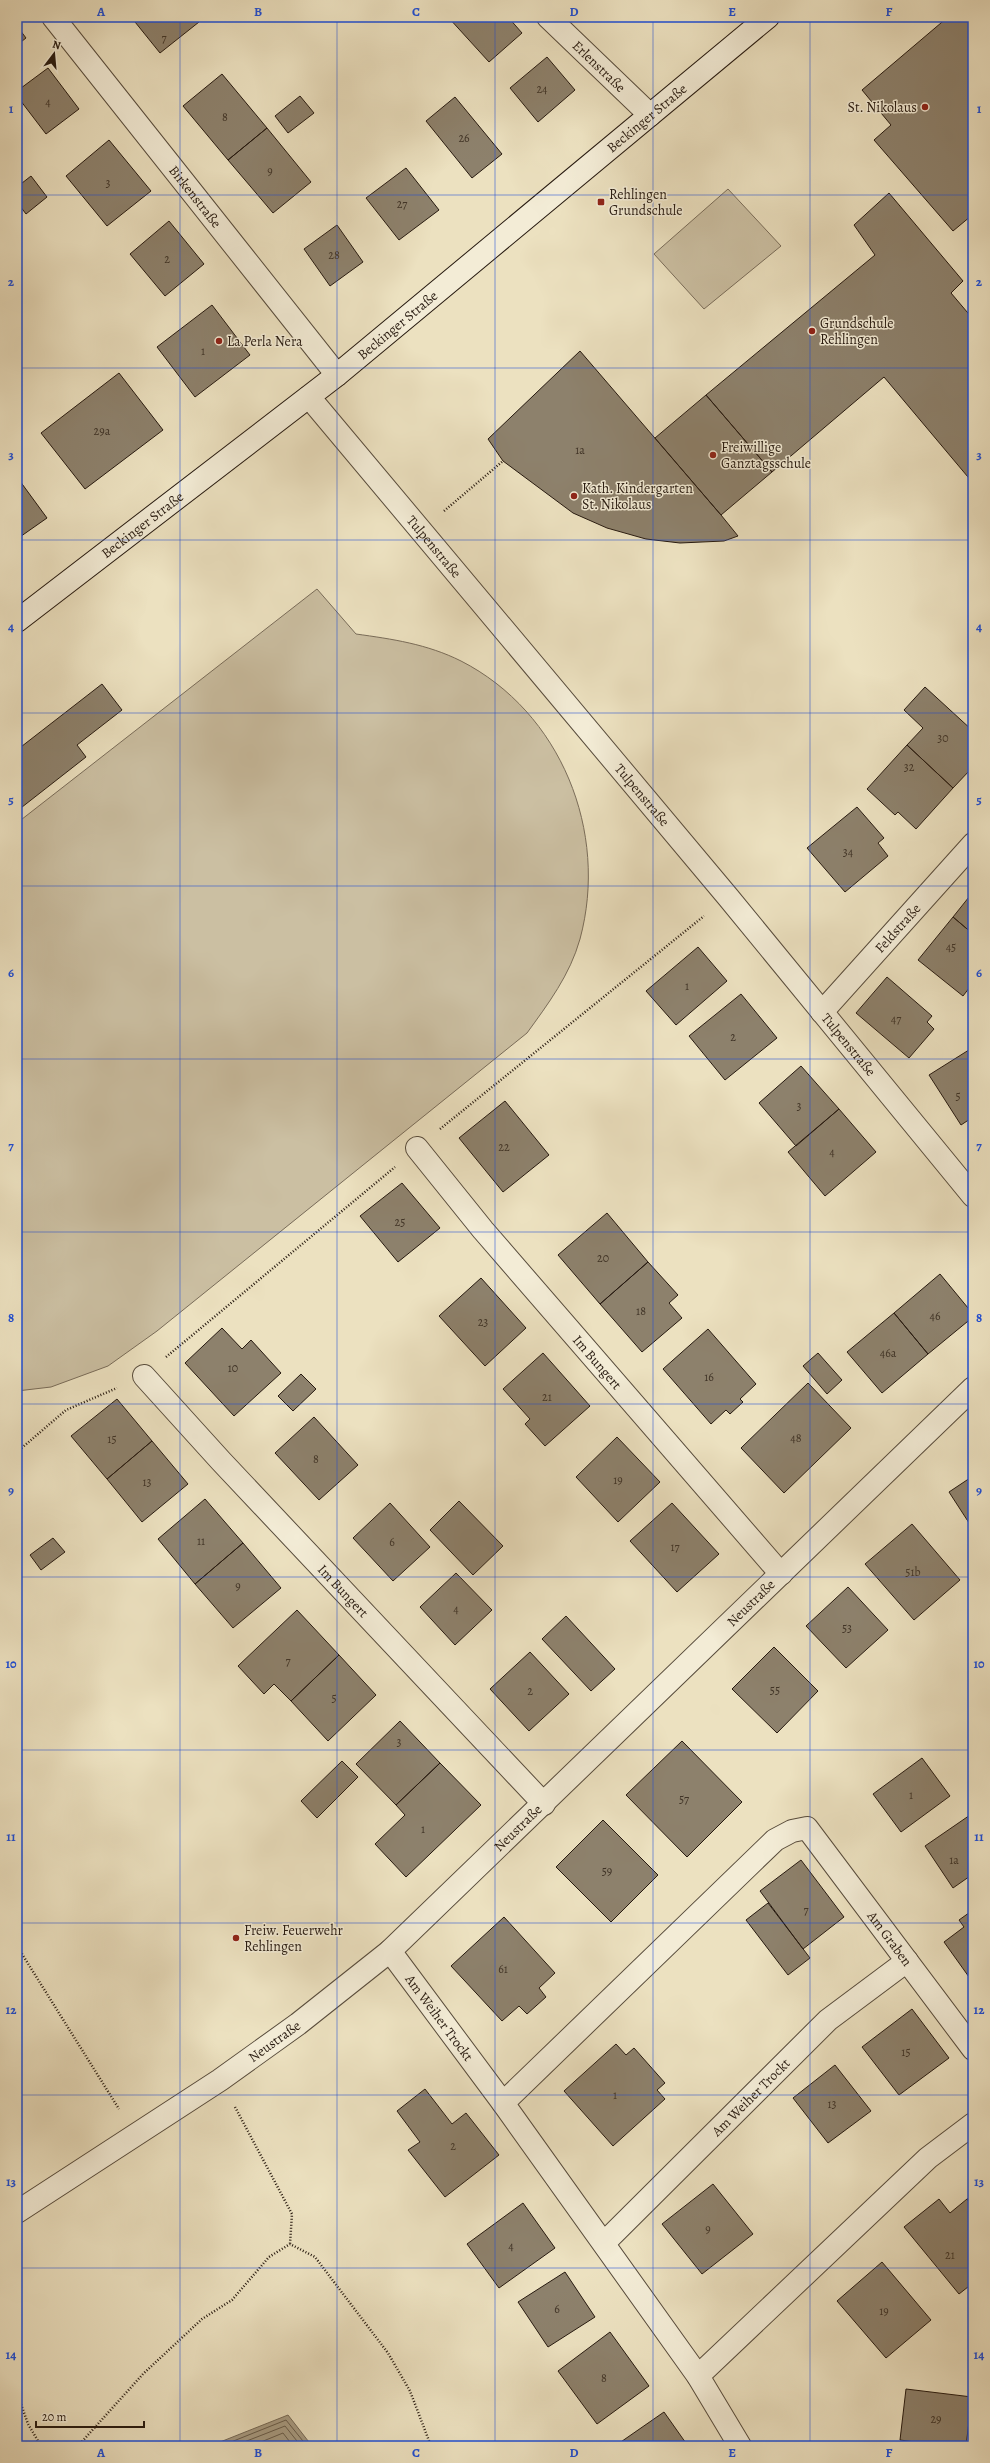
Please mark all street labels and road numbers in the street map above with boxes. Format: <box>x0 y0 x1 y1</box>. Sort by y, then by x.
street label: Erlenstraße <box>568 36 630 97</box>
street label: Beckinger Straße <box>603 79 691 157</box>
street label: Birkenstraße <box>164 162 226 232</box>
street label: Beckinger Straße <box>354 286 442 364</box>
street label: Beckinger Straße <box>98 487 188 563</box>
street label: Tulpenstraße <box>402 511 466 582</box>
street label: Tulpenstraße <box>610 760 674 830</box>
street label: Feldstraße <box>871 899 925 957</box>
street label: Tulpenstraße <box>817 1009 880 1080</box>
street label: Im Bungert <box>568 1331 626 1394</box>
street label: Im Bungert <box>313 1561 373 1622</box>
street label: Neustraße <box>723 1575 779 1631</box>
street label: Neustraße <box>490 1800 546 1856</box>
street label: Am Graben <box>862 1907 917 1970</box>
street label: Am Weiher Trockt <box>400 1970 478 2065</box>
street label: Neustraße <box>245 2016 305 2067</box>
street label: Am Weiher Trockt <box>707 2054 795 2141</box>

